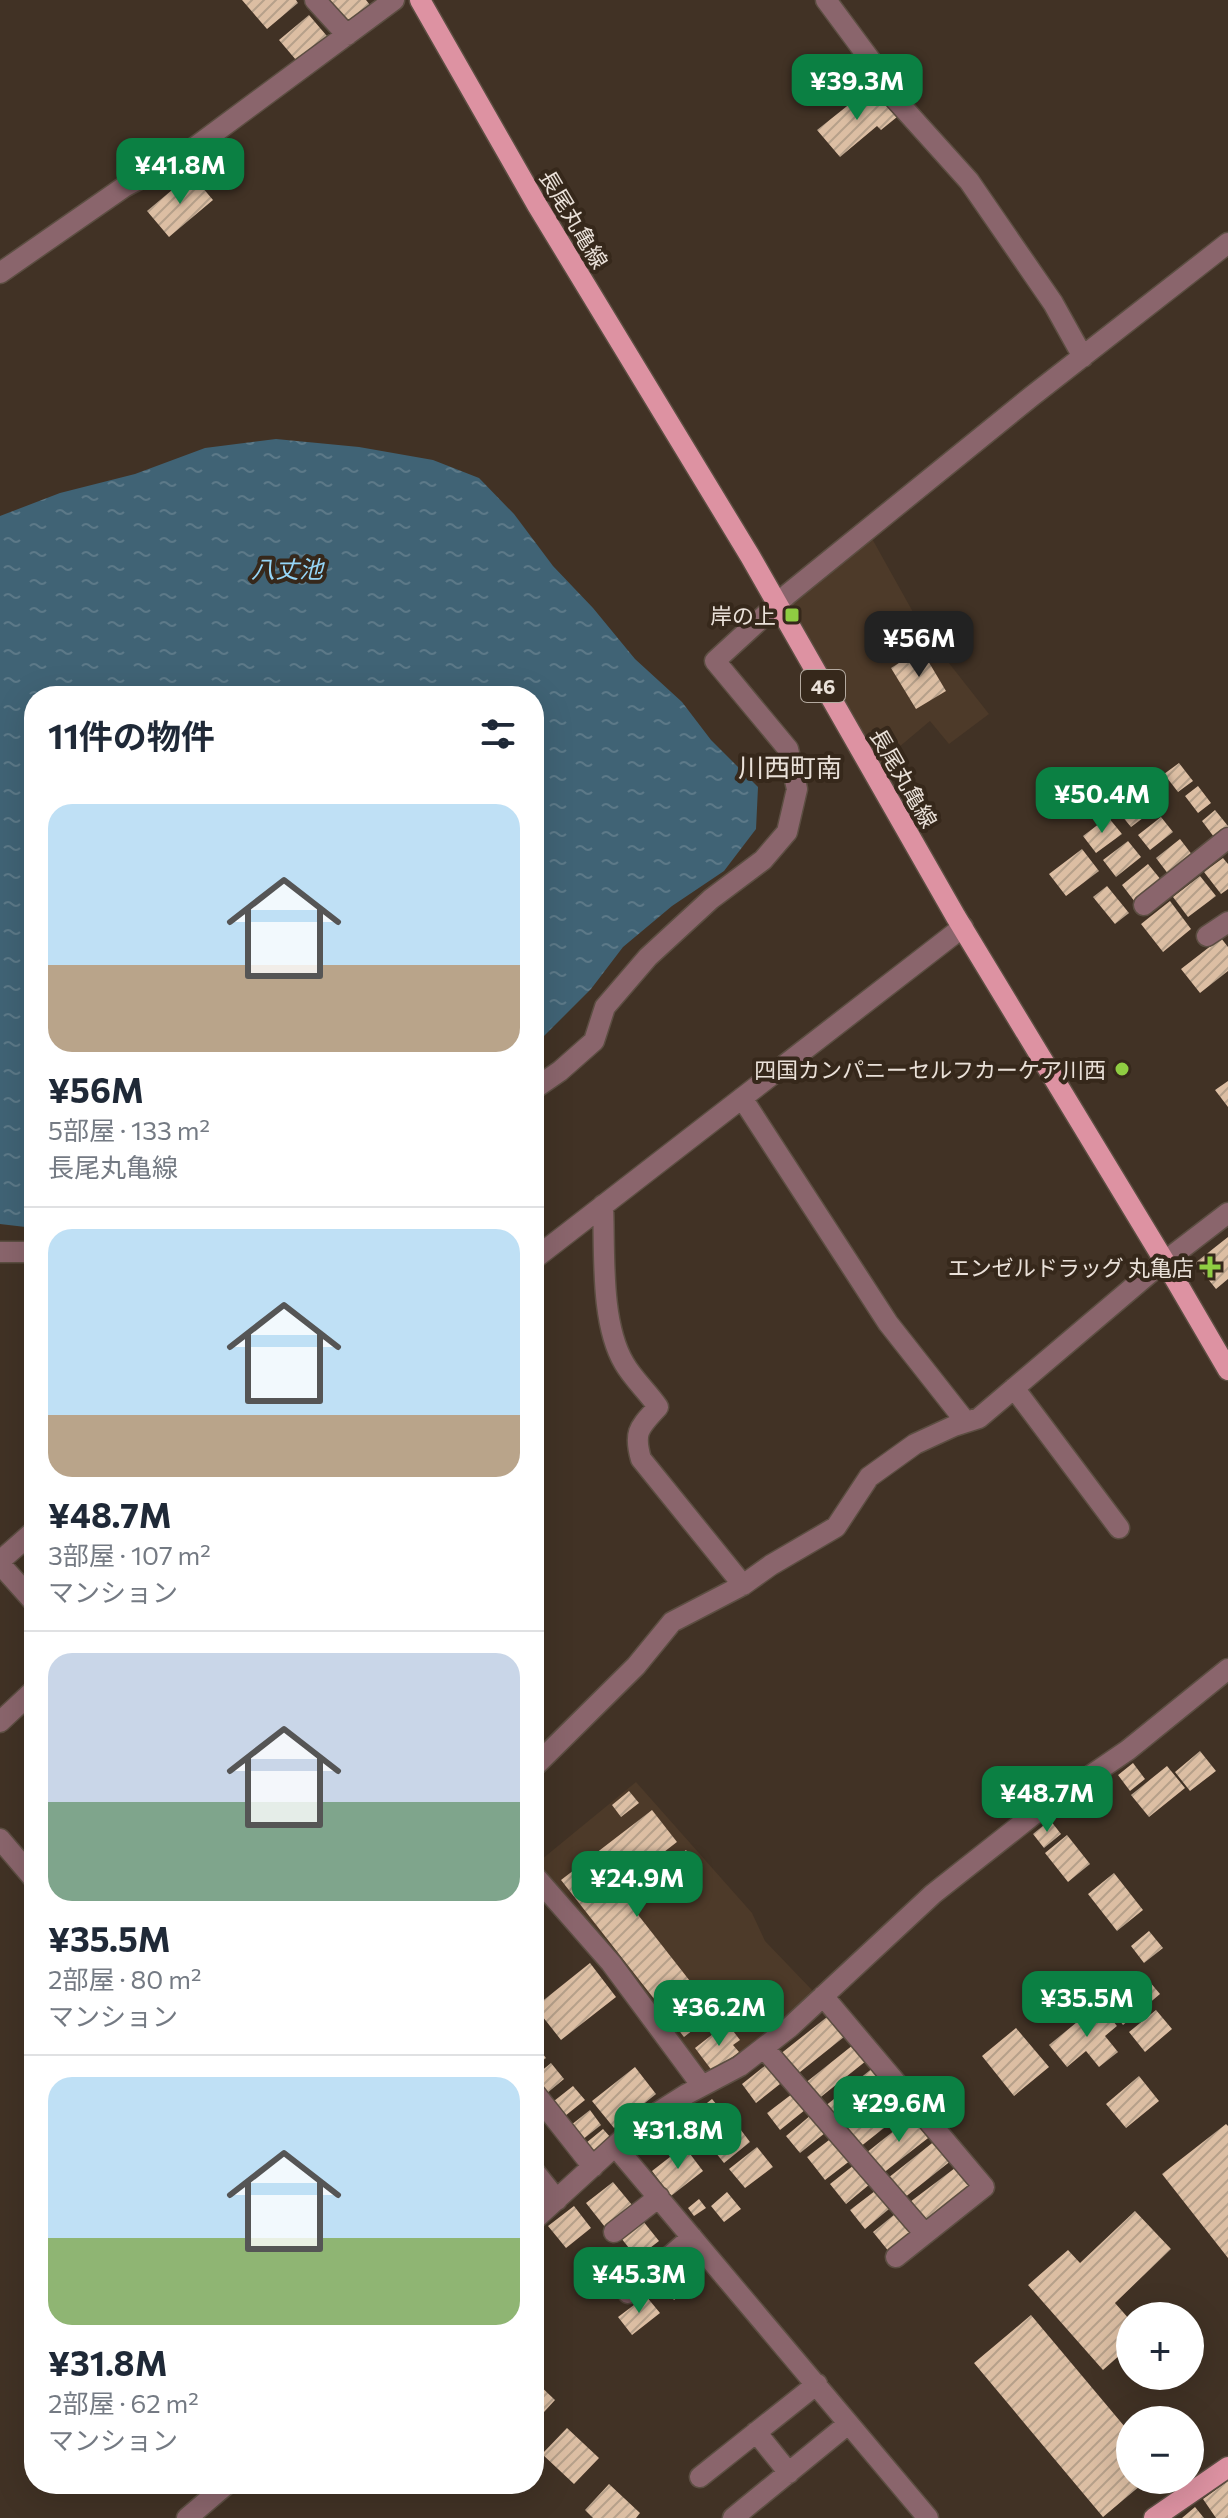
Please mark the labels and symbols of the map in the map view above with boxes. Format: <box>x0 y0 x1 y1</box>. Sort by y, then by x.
pin: ¥39.3M <box>792 54 922 122</box>
pin: ¥41.8M <box>115 138 245 206</box>
street label: 長尾丸亀線 <box>534 165 614 273</box>
water label: 八丈池 <box>251 554 325 583</box>
place label: 岸の上 <box>710 602 776 629</box>
marker: 岸の上 <box>783 606 801 624</box>
pin: ¥56M <box>872 611 966 679</box>
road number: 46 <box>801 670 845 702</box>
street label: 長尾丸亀線 <box>865 724 943 832</box>
district label: 川西町南 <box>738 751 842 782</box>
pin: ¥50.4M <box>1037 767 1167 835</box>
place label: 四国カンパニーセルフカーケア川西 <box>754 1056 1106 1083</box>
marker: 四国カンパニーセルフカーケア川西 <box>1113 1060 1131 1078</box>
place label: エンゼルドラッグ 丸亀店 <box>948 1254 1194 1281</box>
marker: エンゼルドラッグ 丸亀店 <box>1201 1258 1219 1276</box>
pin: ¥48.7M <box>982 1766 1112 1834</box>
pin: ¥24.9M <box>572 1851 702 1919</box>
pin: ¥35.5M <box>1022 1971 1152 2039</box>
pin: ¥36.2M <box>654 1980 784 2048</box>
pin: ¥29.6M <box>834 2076 964 2144</box>
pin: ¥31.8M <box>613 2103 743 2171</box>
pin: ¥45.3M <box>574 2247 704 2315</box>

